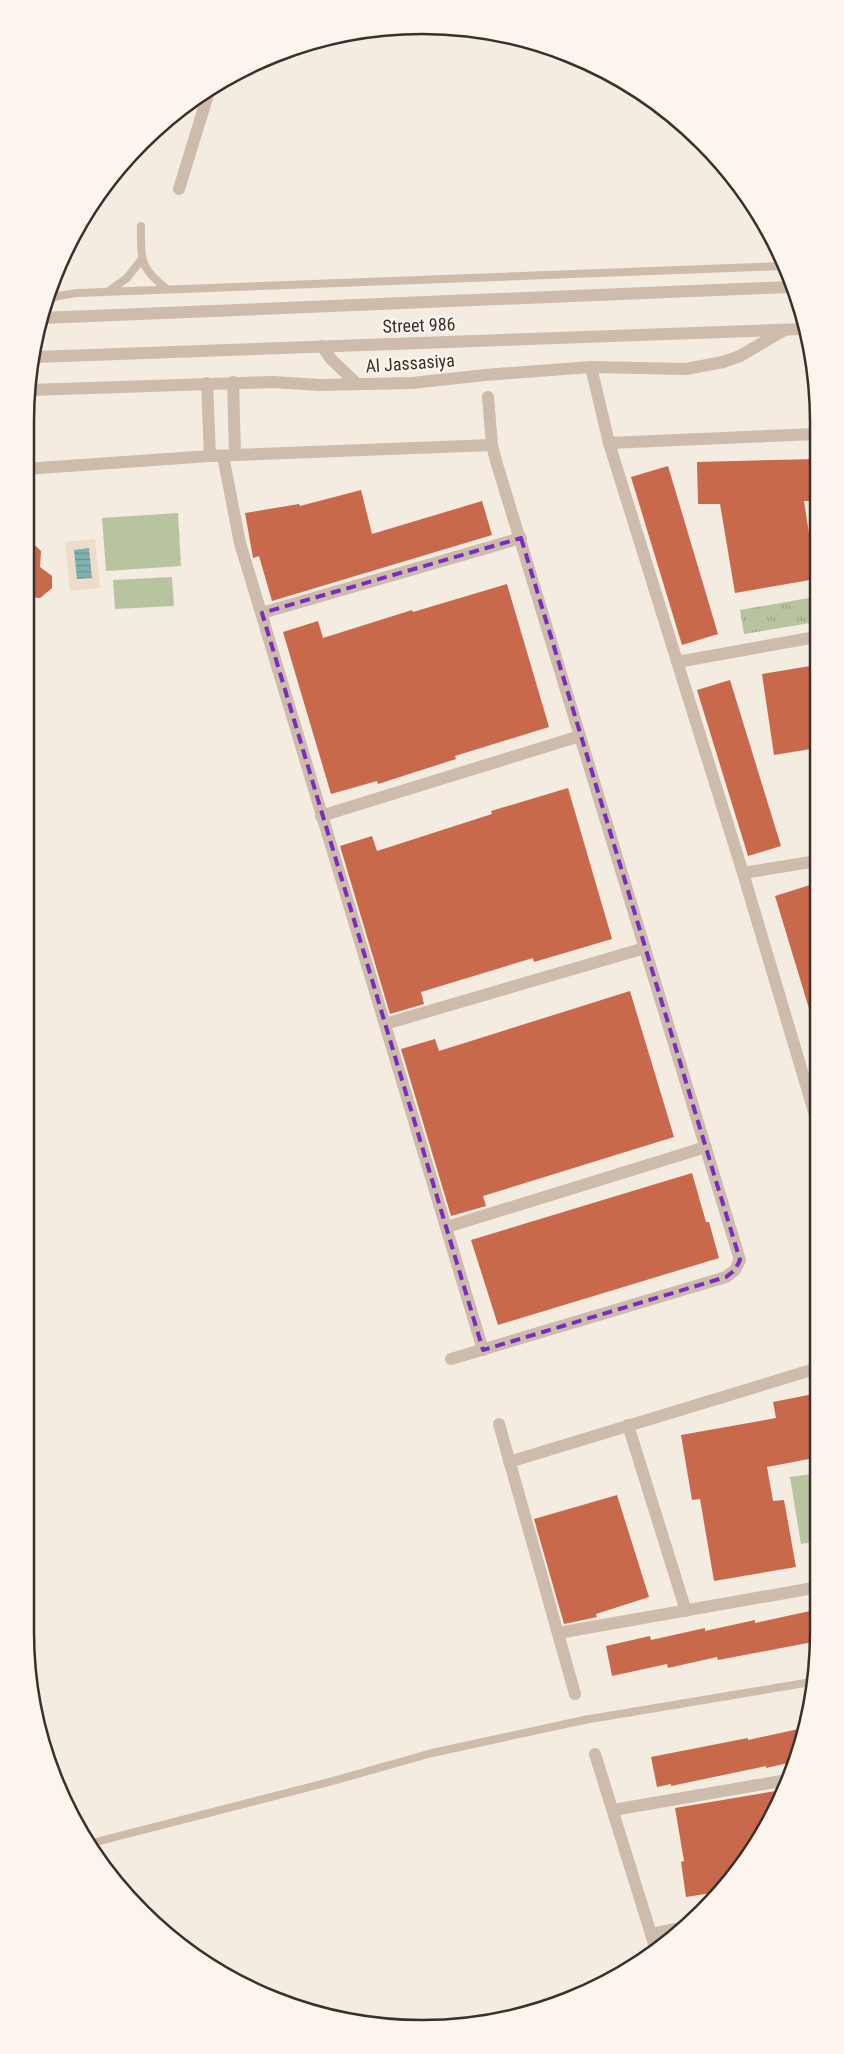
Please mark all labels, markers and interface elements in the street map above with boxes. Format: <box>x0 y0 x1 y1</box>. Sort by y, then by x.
street label: Street 986 <box>382 313 456 337</box>
street label: Al Jassasiya <box>365 349 455 377</box>

